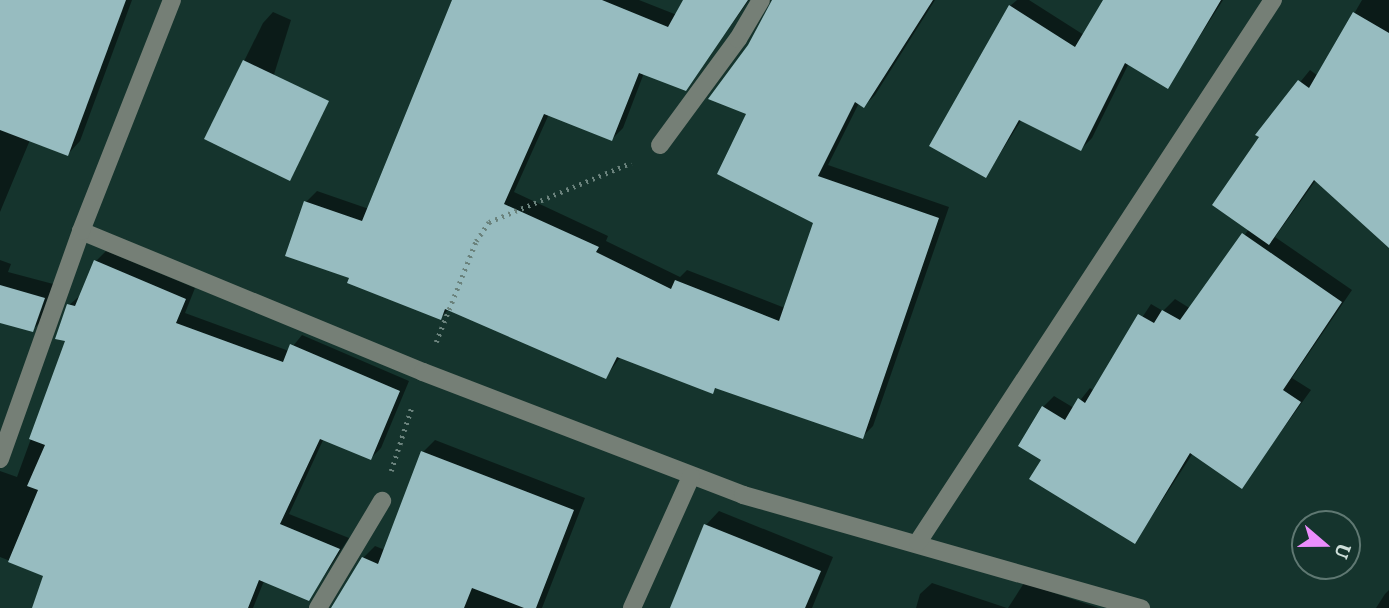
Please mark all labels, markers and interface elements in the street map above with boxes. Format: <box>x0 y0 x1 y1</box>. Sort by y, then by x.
north arrow <box>1291 510 1361 580</box>
text: U <box>1328 540 1360 563</box>

